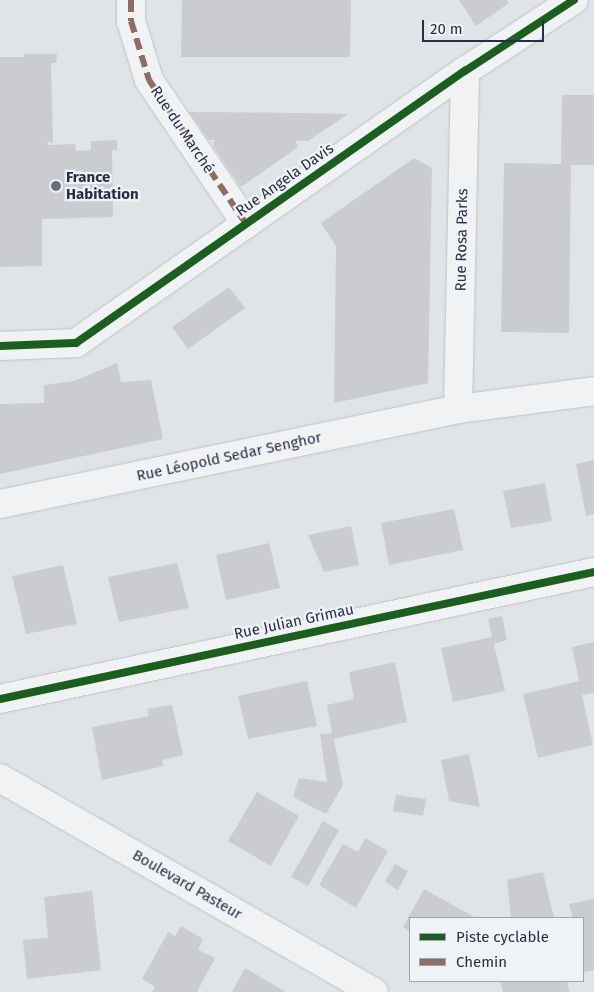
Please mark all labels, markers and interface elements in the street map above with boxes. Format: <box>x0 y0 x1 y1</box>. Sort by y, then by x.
scale bar <box>424 10 546 42</box>
text: 20 m <box>430 20 463 38</box>
street label: Rue du Marché <box>146 83 218 177</box>
street label: Rue Angela Davis <box>232 139 338 221</box>
place label: France Habitation <box>66 168 139 203</box>
marker: France Habitation <box>50 180 62 192</box>
street label: Rue Rosa Parks <box>452 188 472 292</box>
street label: Rue Léopold Sedar Senghor <box>135 429 323 485</box>
street label: Rue Julian Grimau <box>232 601 356 643</box>
street label: Boulevard Pasteur <box>129 846 245 924</box>
legend <box>409 917 584 982</box>
text: Piste cyclable <box>456 928 549 946</box>
text: Chemin <box>456 953 507 971</box>

